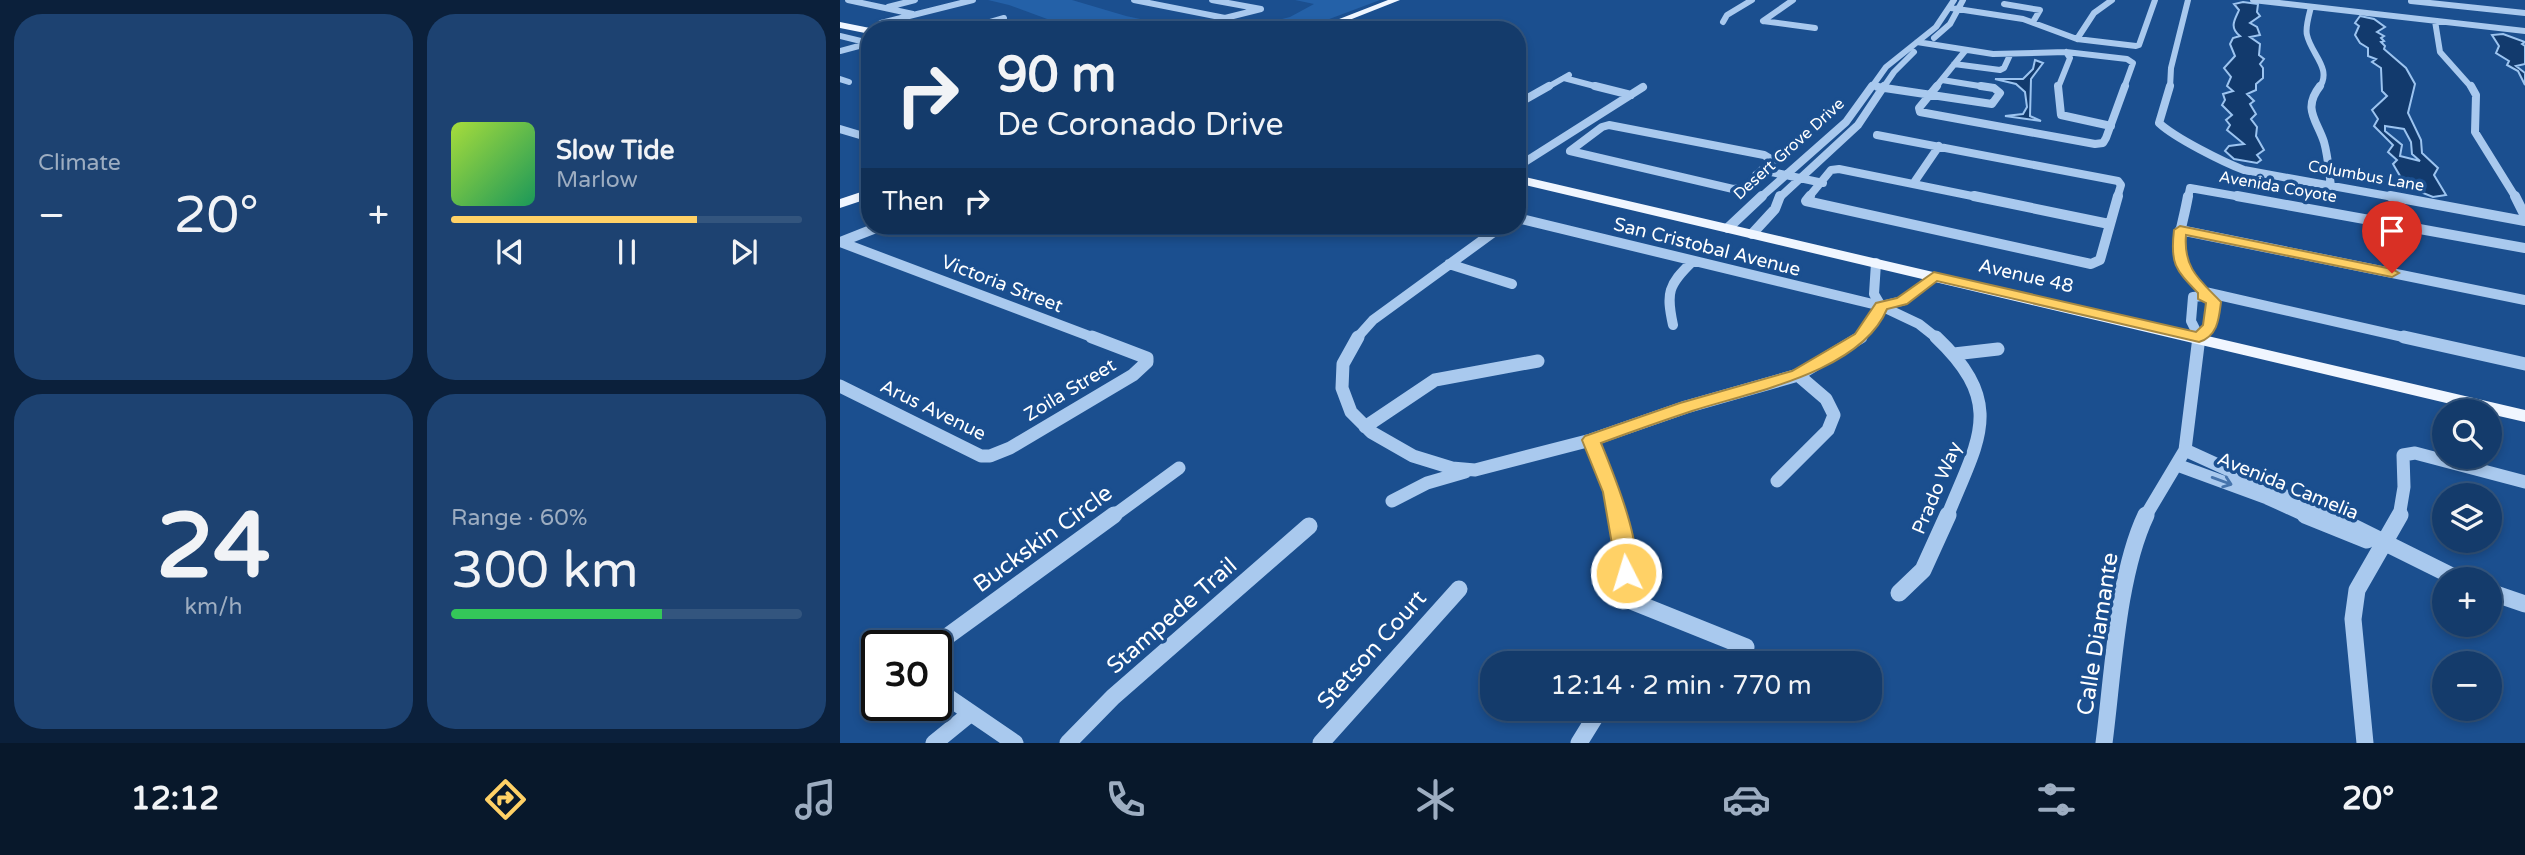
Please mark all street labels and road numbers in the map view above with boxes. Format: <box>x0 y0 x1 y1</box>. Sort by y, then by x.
street label: Desert Grove Drive <box>1729 94 1849 204</box>
street label: Columbus Lane <box>2306 156 2426 196</box>
street label: Avenida Coyote <box>2217 167 2339 207</box>
street label: San Cristobal Avenue <box>1611 213 1803 281</box>
street label: Victoria Street <box>938 251 1066 317</box>
street label: Avenue 48 <box>1976 254 2076 298</box>
street label: Zoila Street <box>1020 354 1120 426</box>
street label: Arus Avenue <box>877 375 989 445</box>
street label: Prado Way <box>1908 438 1966 538</box>
street label: Avenida Camelia <box>2214 448 2362 524</box>
street label: Buckskin Circle <box>968 479 1118 599</box>
street label: Calle Diamante <box>2071 551 2125 717</box>
street label: Stampede Trail <box>1101 552 1243 680</box>
street label: Stetson Court <box>1311 585 1433 715</box>

